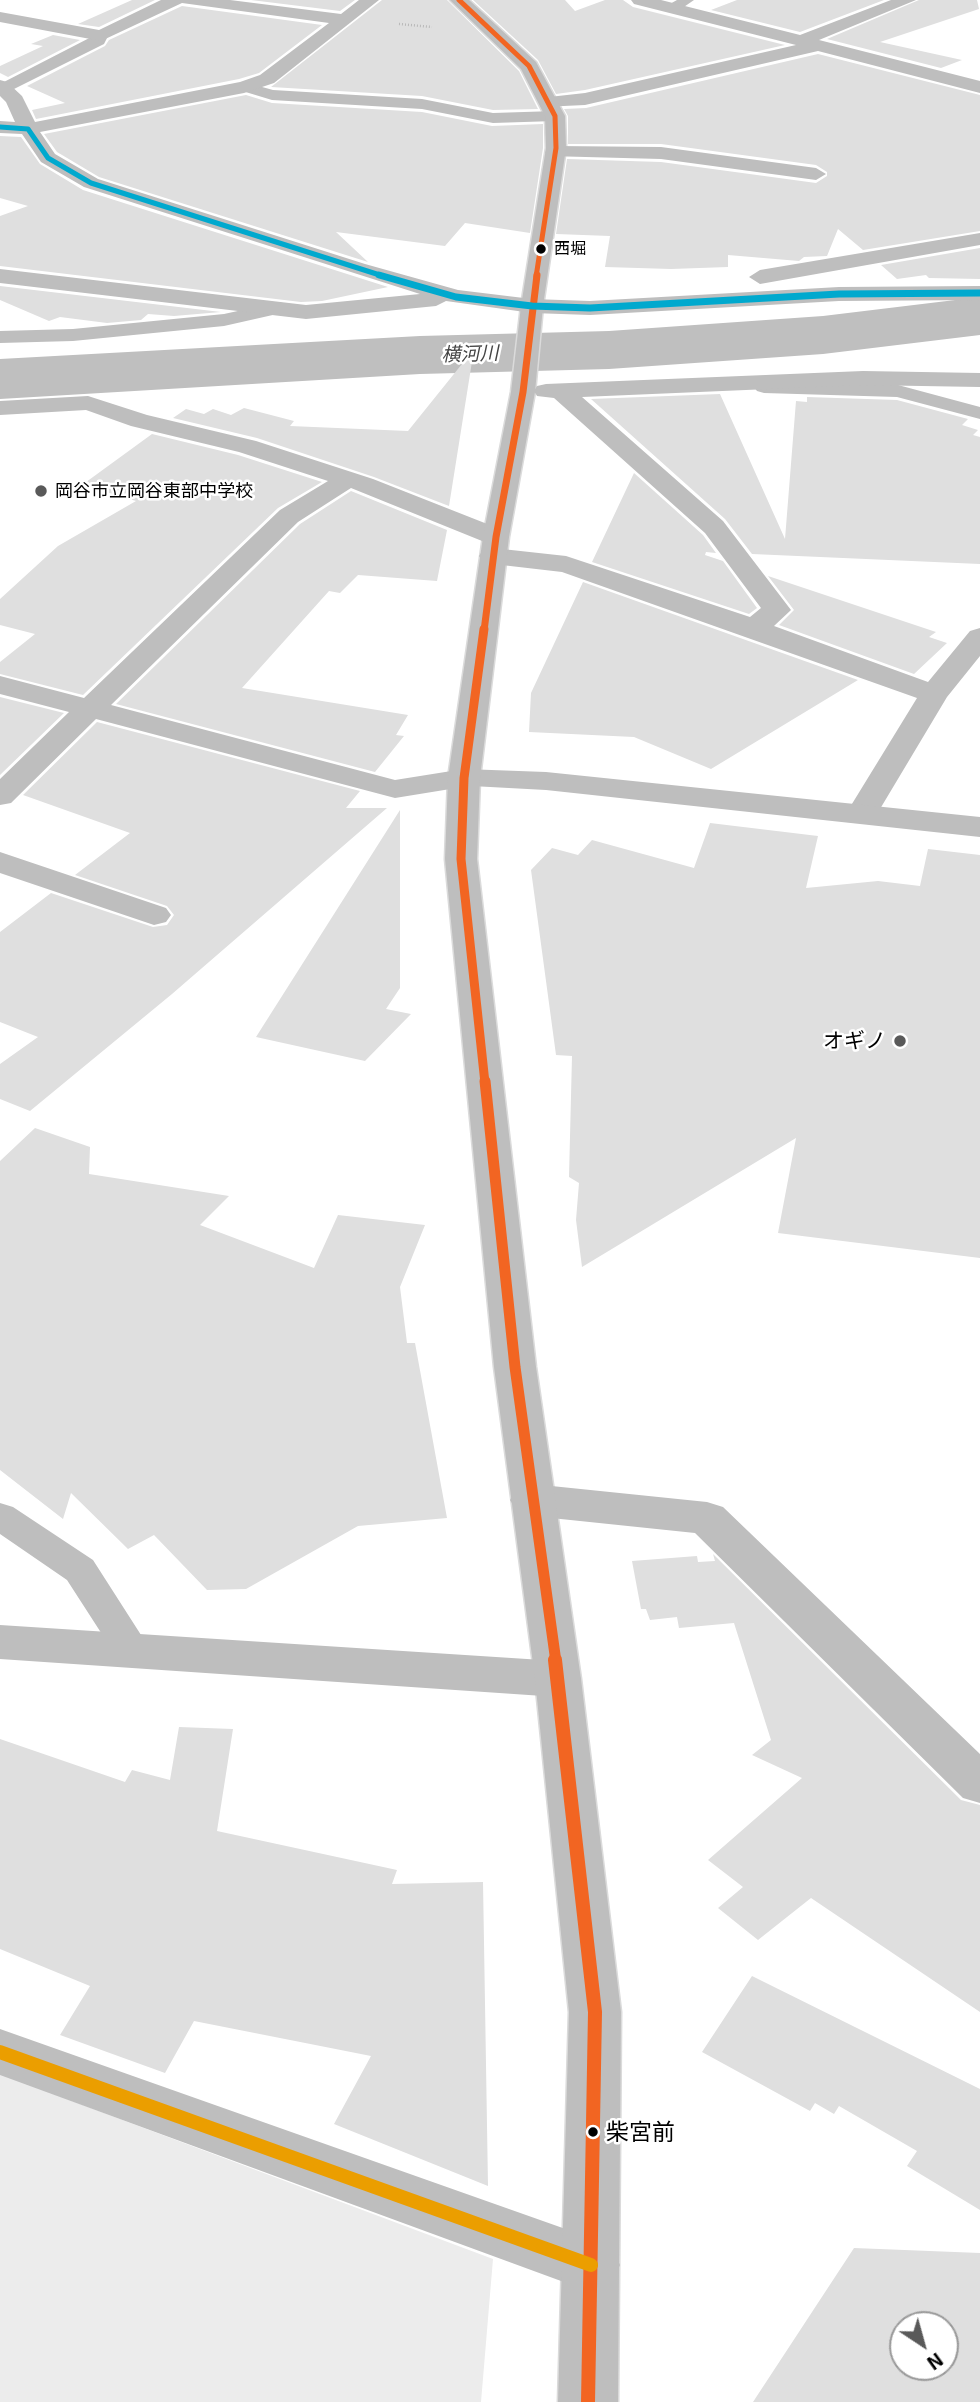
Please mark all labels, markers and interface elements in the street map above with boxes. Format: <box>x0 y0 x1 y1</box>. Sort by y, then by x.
place label: 西堀 <box>554 239 586 259</box>
marker: 西堀 <box>534 242 548 256</box>
water label: 横河川 <box>441 342 499 366</box>
place label: 岡谷市立岡谷東部中学校 <box>55 480 253 502</box>
marker: 岡谷市立岡谷東部中学校 <box>33 483 49 499</box>
place label: オギノ <box>823 1028 886 1054</box>
marker: オギノ <box>892 1033 908 1049</box>
place label: 柴宮前 <box>606 2118 675 2146</box>
marker: 柴宮前 <box>586 2125 600 2139</box>
north arrow <box>889 2311 959 2381</box>
text: N <box>923 2348 948 2375</box>

